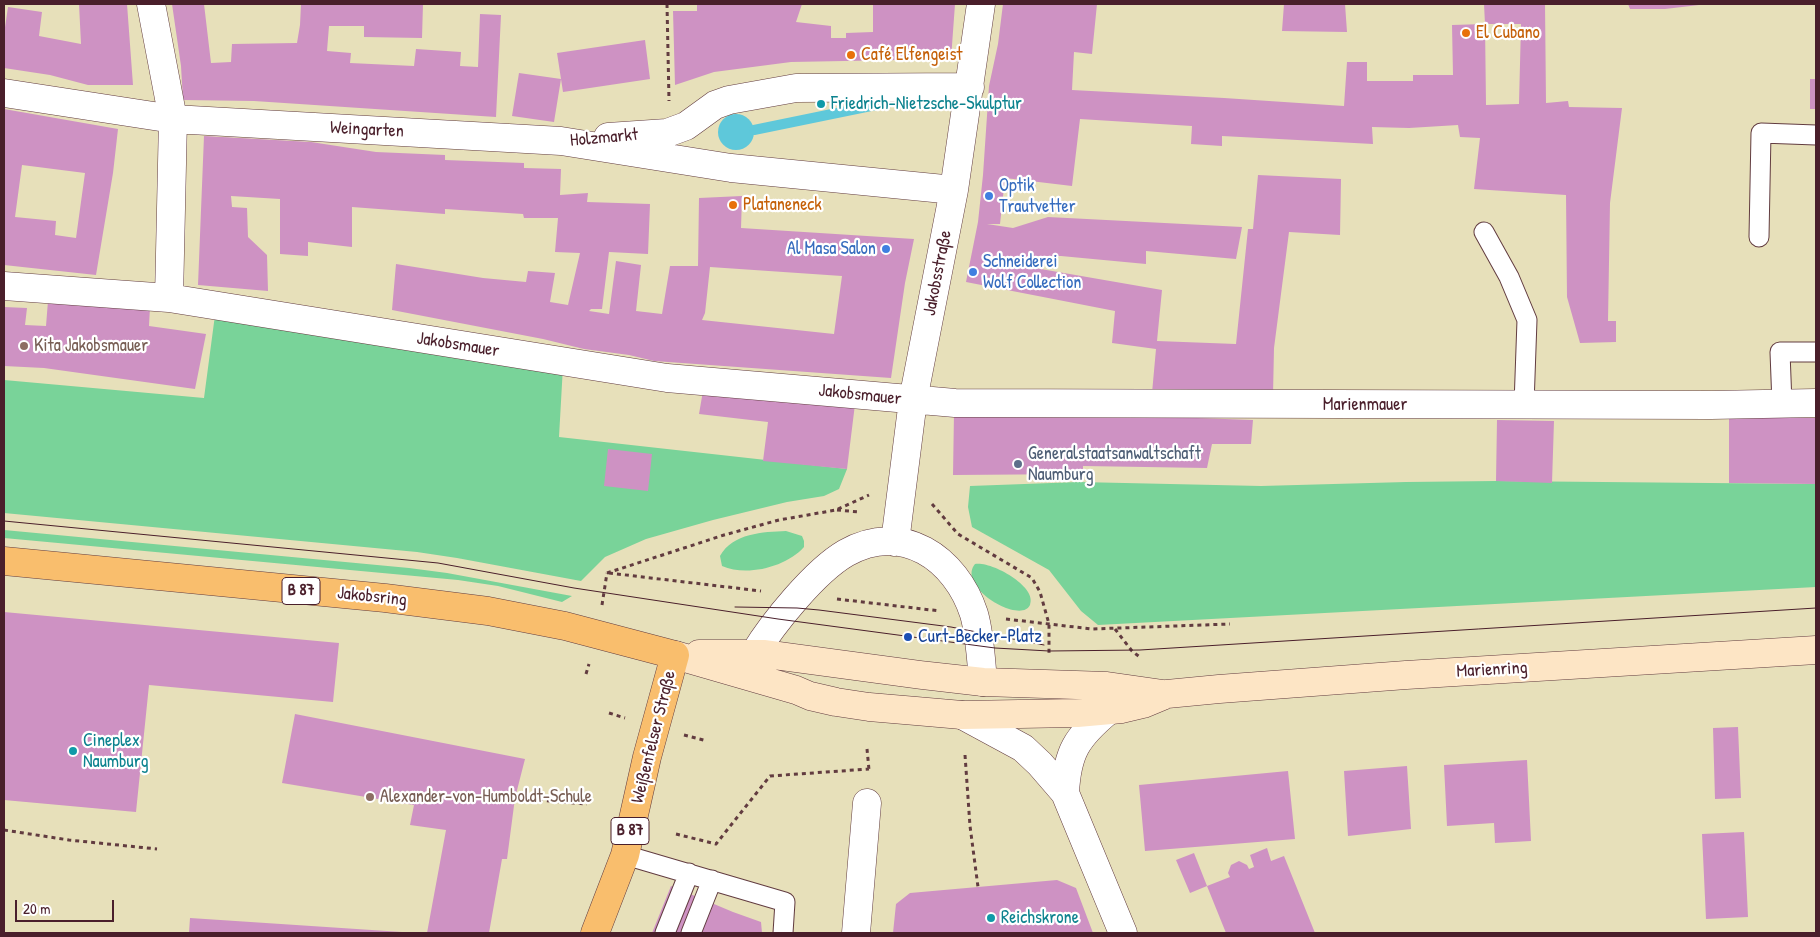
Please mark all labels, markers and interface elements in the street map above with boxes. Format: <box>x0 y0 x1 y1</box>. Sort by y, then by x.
place label: El Cubano <box>1476 22 1540 44</box>
marker: El Cubano <box>1460 27 1472 39</box>
place label: Café Elfengeist <box>861 44 963 66</box>
marker: Café Elfengeist <box>845 49 857 61</box>
place label: Friedrich-Nietzsche-Skulptur <box>831 93 1022 115</box>
marker: Friedrich-Nietzsche-Skulptur <box>815 98 827 110</box>
street label: Weingarten <box>330 117 404 143</box>
street label: Holzmarkt <box>569 124 639 152</box>
place label: Optik Trautvetter <box>999 175 1076 218</box>
marker: Optik Trautvetter <box>983 190 995 202</box>
place label: Plataneneck <box>743 194 822 216</box>
marker: Plataneneck <box>727 199 739 211</box>
street label: Jakobsstraße <box>919 228 957 318</box>
place label: Al Masa Salon <box>787 238 876 260</box>
marker: Al Masa Salon <box>880 243 892 255</box>
place label: Schneiderei Wolf Collection <box>983 251 1081 294</box>
marker: Schneiderei Wolf Collection <box>967 266 979 278</box>
street label: Jakobsmauer <box>415 328 501 362</box>
place label: Kita Jakobsmauer <box>34 335 148 357</box>
marker: Kita Jakobsmauer <box>18 340 30 352</box>
street label: Jakobsmauer <box>817 380 903 410</box>
street label: Marienmauer <box>1323 394 1407 416</box>
place label: Generalstaatsanwaltschaft Naumburg <box>1028 443 1201 486</box>
marker: Generalstaatsanwaltschaft Naumburg <box>1012 458 1024 470</box>
road number: B 87 <box>282 578 320 604</box>
street label: Jakobsring <box>336 583 408 611</box>
place label: Curt-Becker-Platz <box>918 626 1042 648</box>
marker: Curt-Becker-Platz <box>902 631 914 643</box>
street label: Marienring <box>1456 657 1528 683</box>
street label: Weißenfelser Straße <box>627 668 681 806</box>
place label: Cineplex Naumburg <box>83 730 149 772</box>
marker: Cineplex Naumburg <box>67 745 79 757</box>
place label: Alexander-von-Humboldt-Schule <box>380 786 592 808</box>
marker: Alexander-von-Humboldt-Schule <box>364 791 376 803</box>
road number: B 87 <box>611 818 649 844</box>
scale bar <box>18 890 116 922</box>
text: 20 m <box>23 898 50 919</box>
place label: Reichskrone <box>1001 907 1079 929</box>
marker: Reichskrone <box>985 912 997 924</box>

